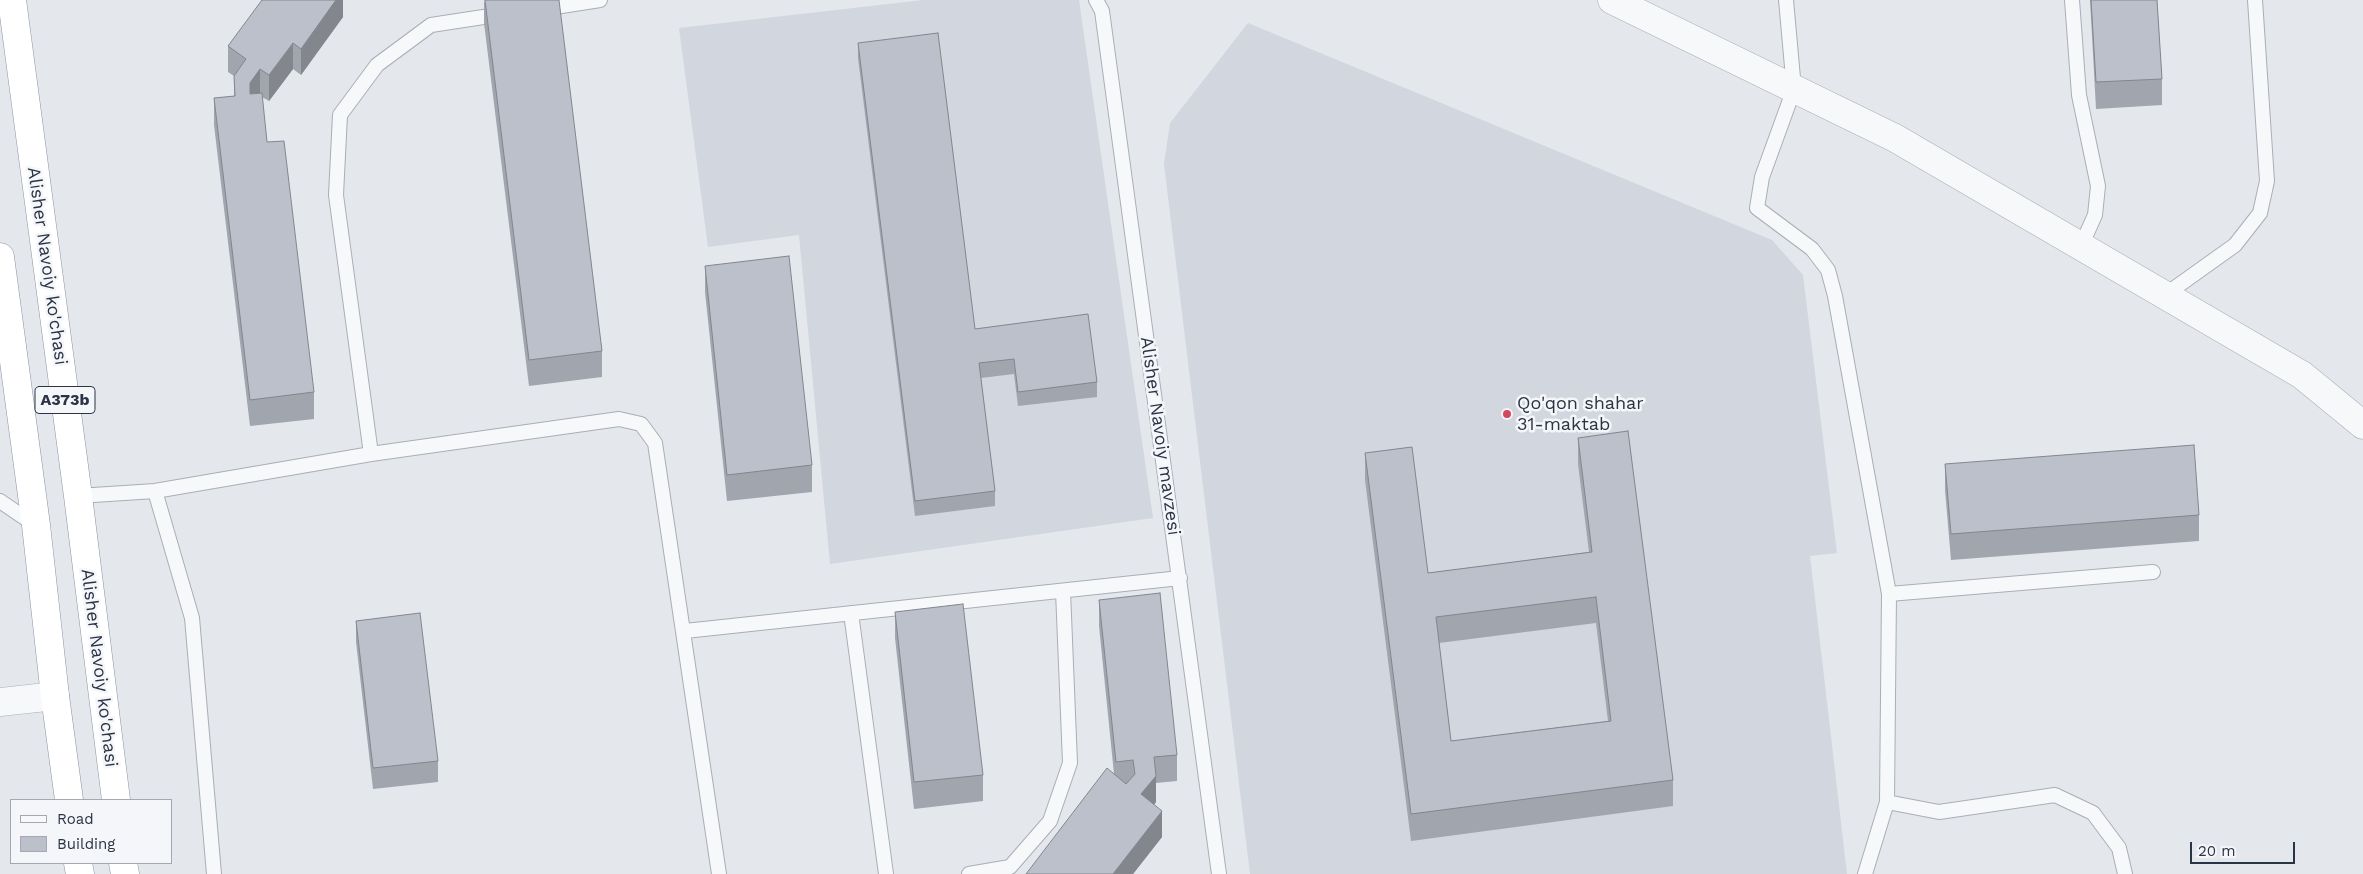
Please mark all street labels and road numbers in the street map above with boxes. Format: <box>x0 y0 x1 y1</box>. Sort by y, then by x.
street label: Alisher Navoiy ko'chasi <box>22 166 72 366</box>
street label: Alisher Navoiy mavzesi <box>1135 335 1185 537</box>
road number: A373b <box>35 386 95 414</box>
street label: Alisher Navoiy ko'chasi <box>76 567 122 769</box>

